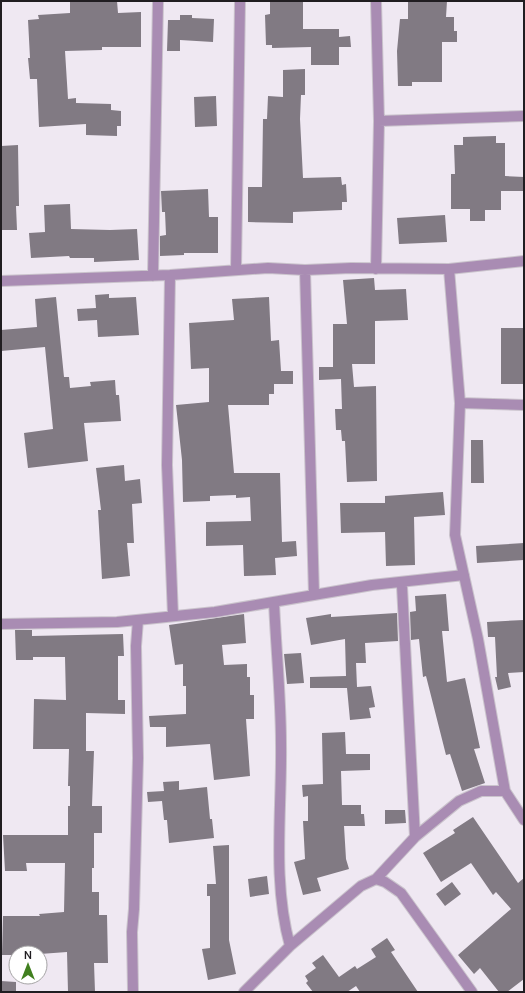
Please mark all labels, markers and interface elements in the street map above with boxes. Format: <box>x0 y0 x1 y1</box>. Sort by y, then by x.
north arrow <box>8 945 48 985</box>
text: N <box>24 947 32 962</box>

